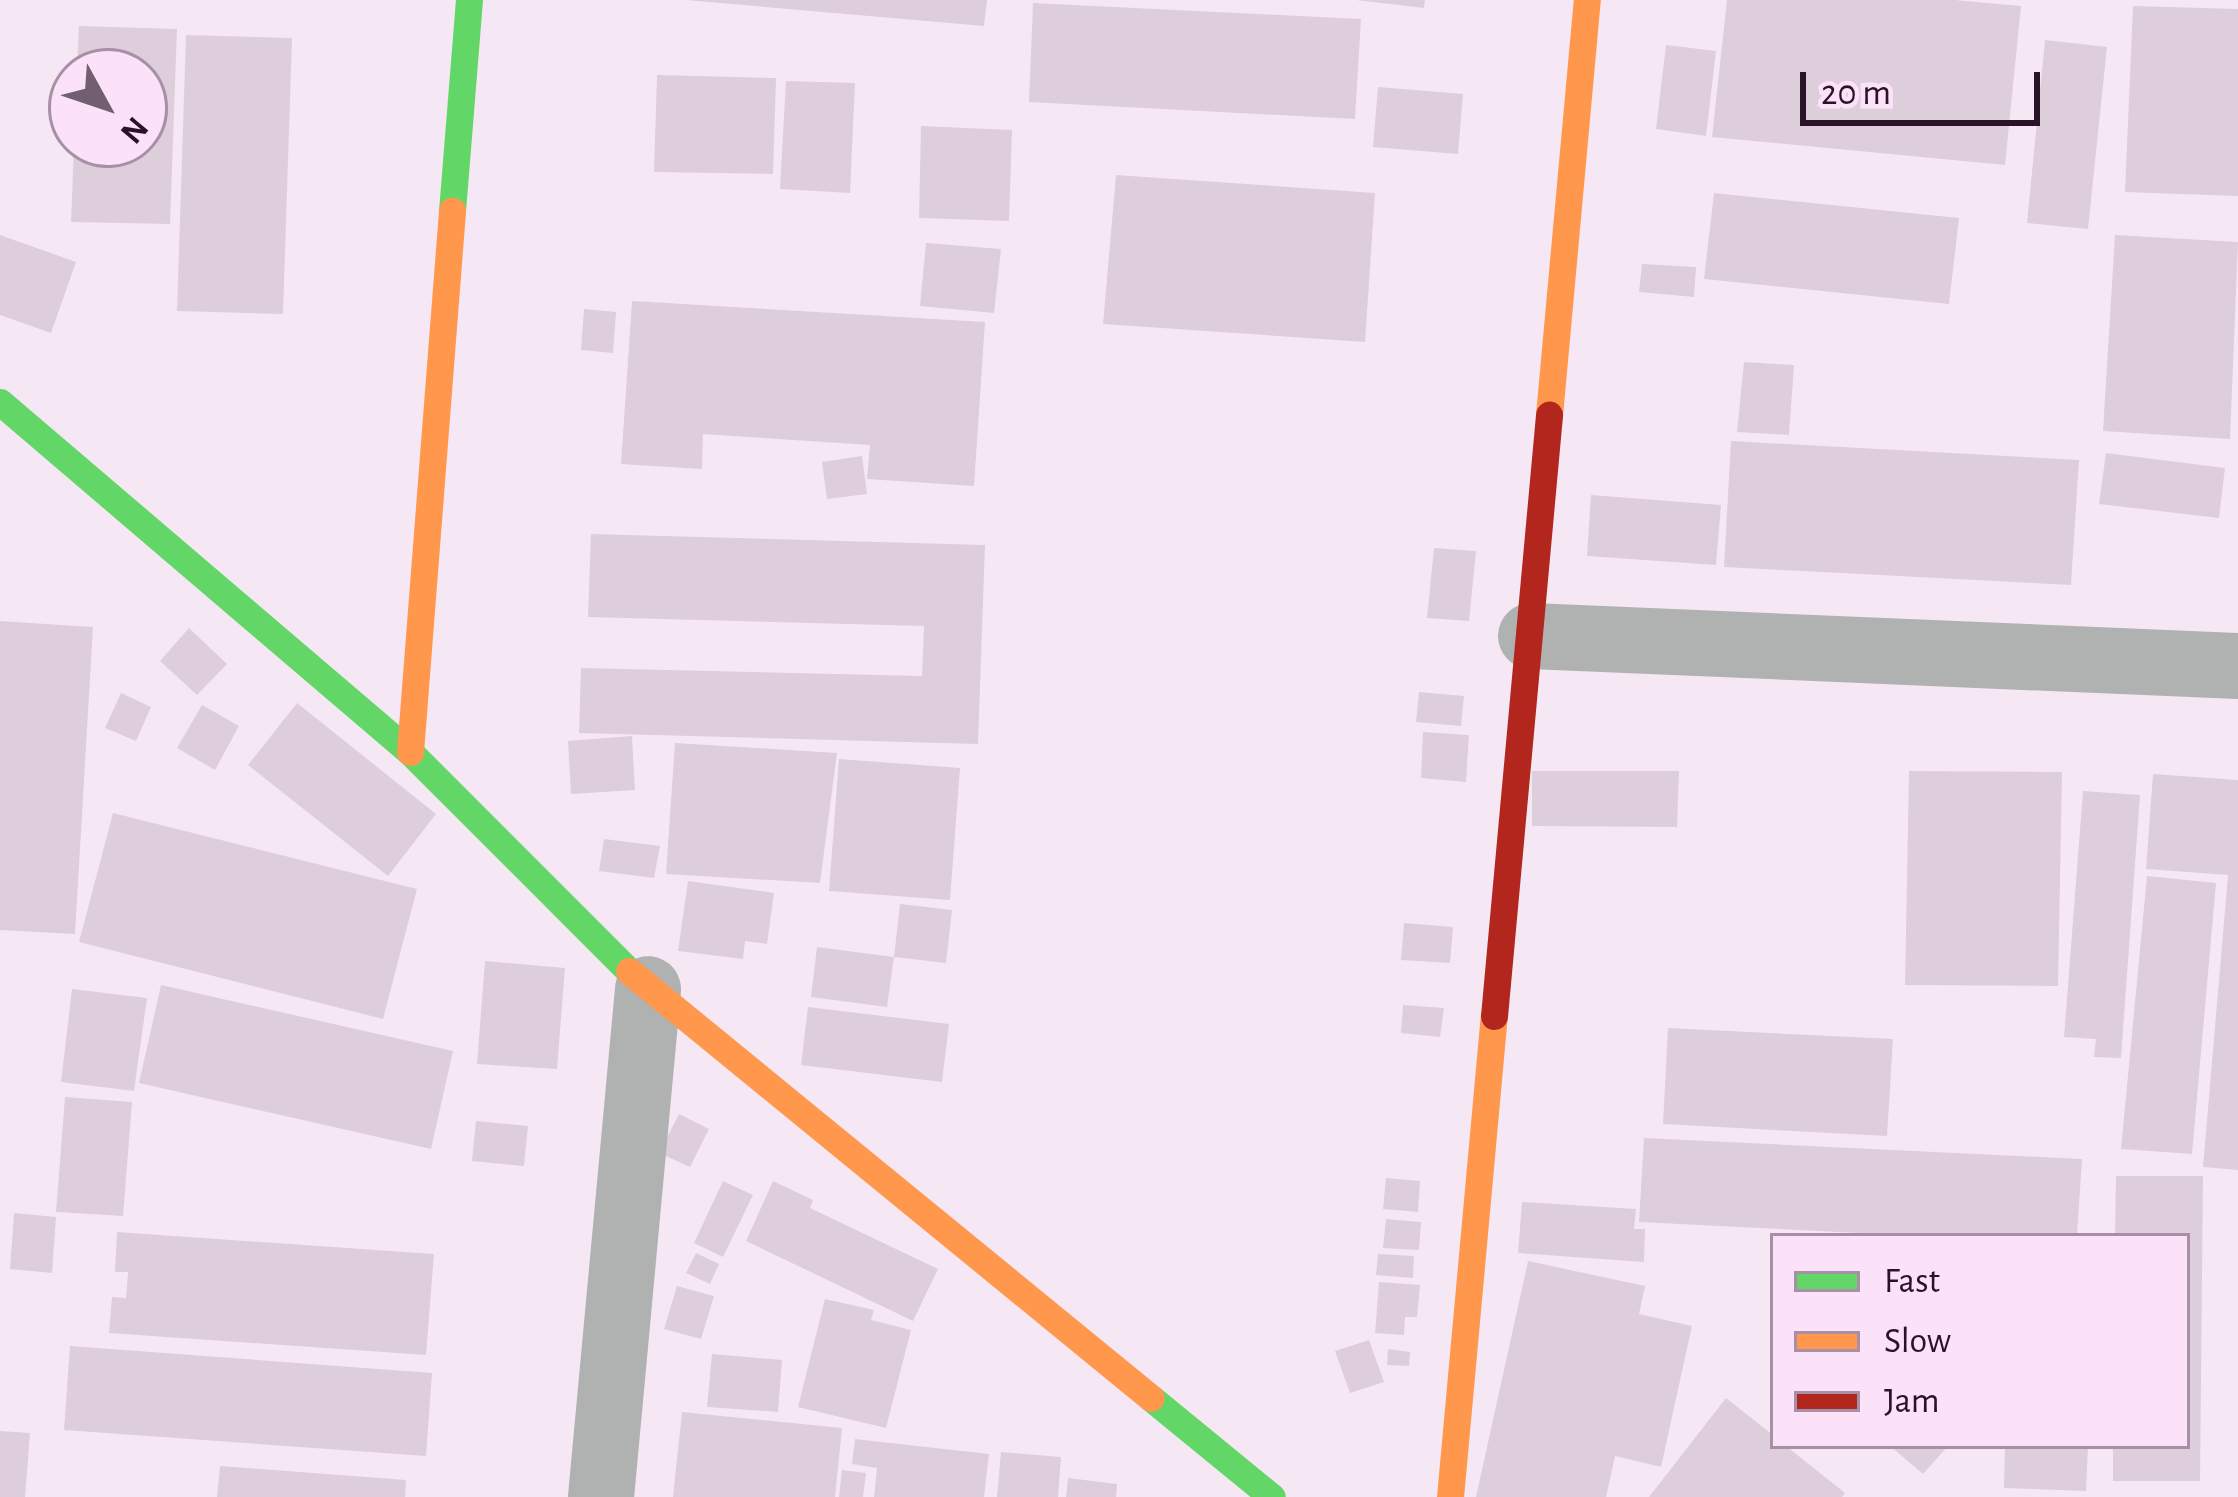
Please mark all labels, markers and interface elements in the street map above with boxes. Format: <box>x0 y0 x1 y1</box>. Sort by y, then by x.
north arrow <box>48 48 168 168</box>
scale bar <box>1806 48 2046 122</box>
text: 20 m <box>1821 75 1891 111</box>
text: N <box>114 110 154 149</box>
legend <box>1770 1233 2190 1449</box>
text: Fast <box>1884 1263 1940 1299</box>
text: Slow <box>1884 1323 1951 1359</box>
text: Jam <box>1884 1383 1940 1419</box>

